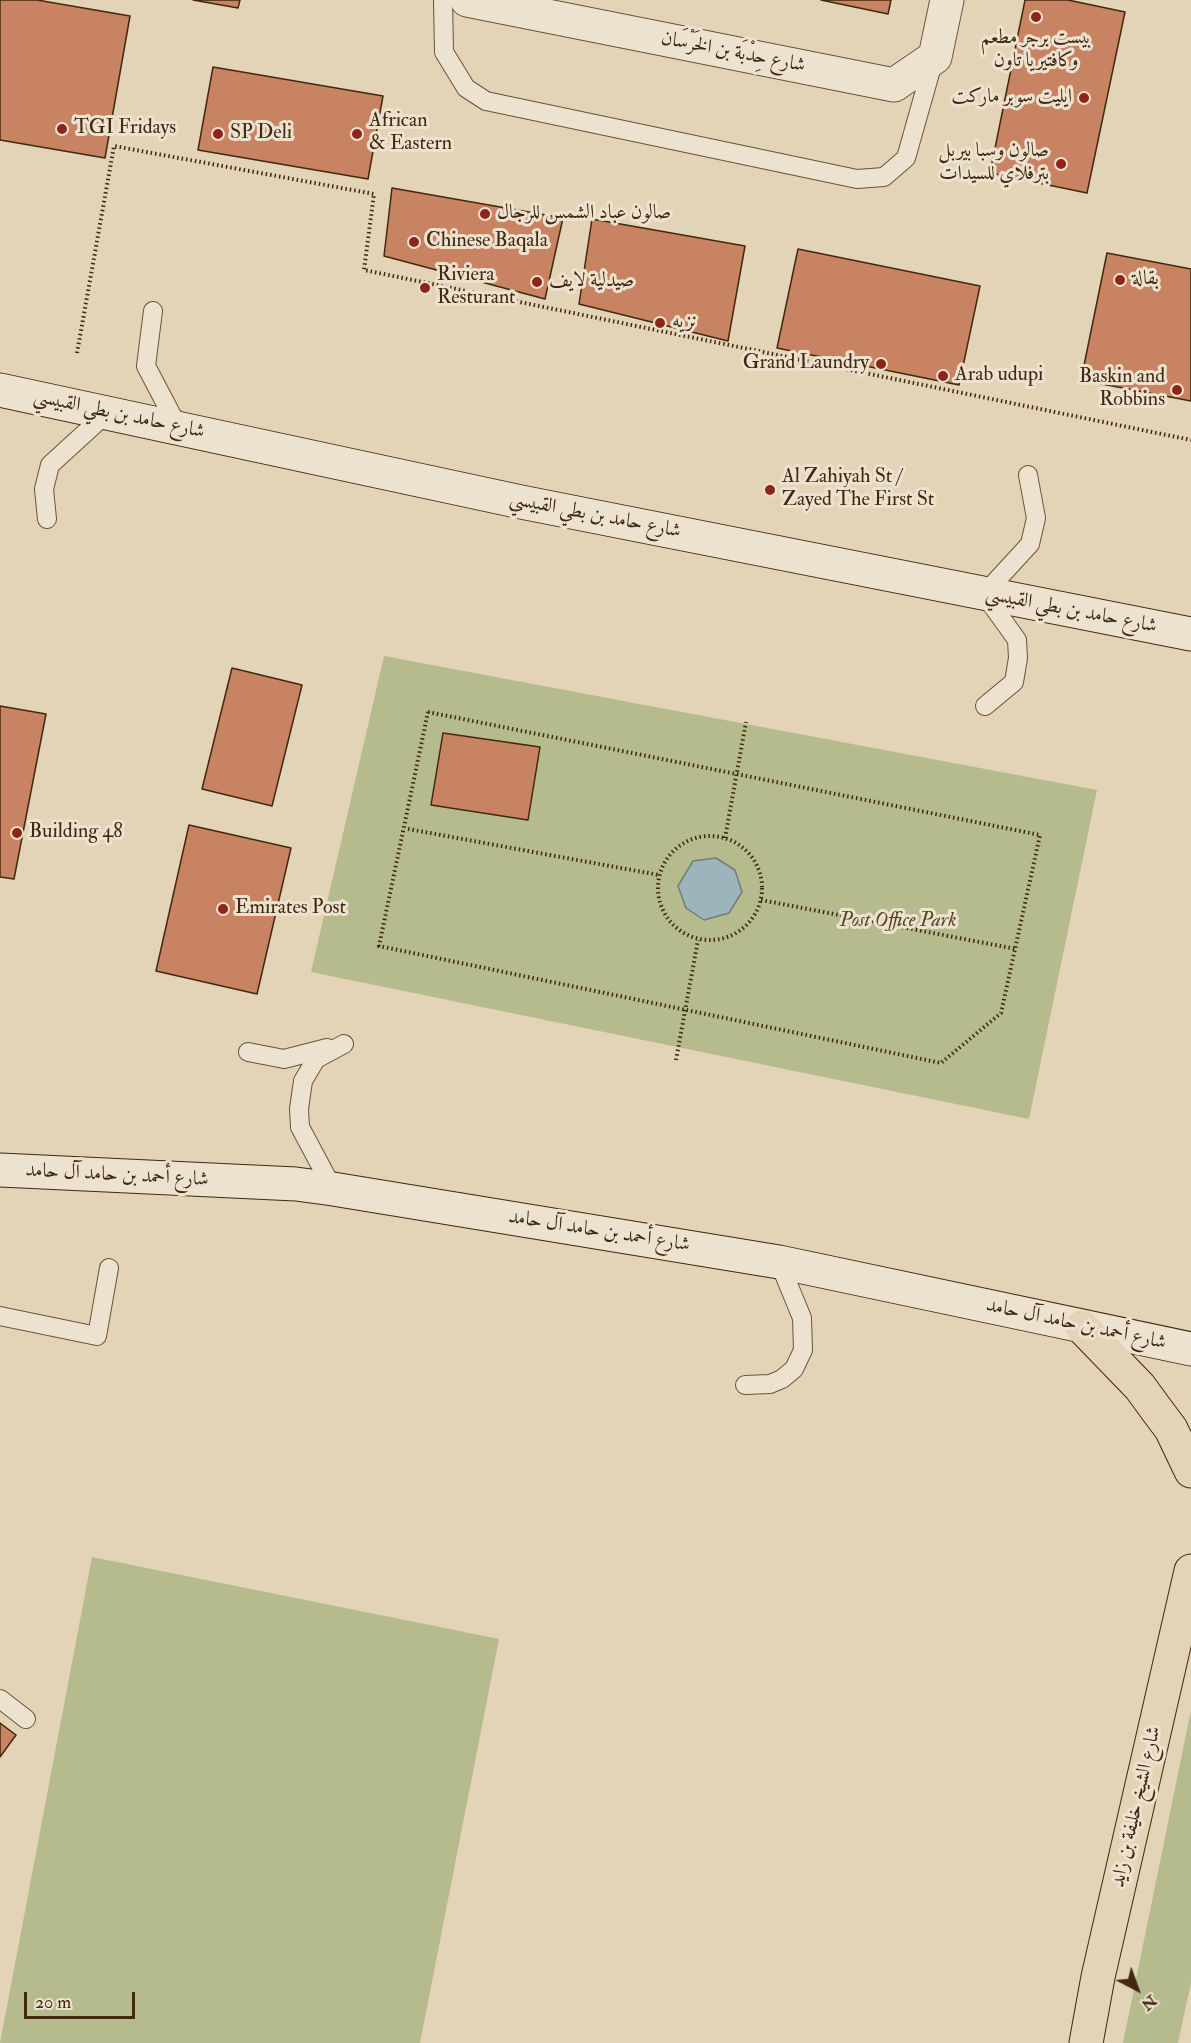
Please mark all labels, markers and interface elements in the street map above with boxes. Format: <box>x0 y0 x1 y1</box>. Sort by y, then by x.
marker: بيست برجر مطعم وكافتيريا تاون <box>1029 10 1043 24</box>
street label: شارع حِدْبَة بن الخَرْسَان <box>659 27 807 79</box>
place label: بيست برجر مطعم وكافتيريا تاون <box>981 27 1091 74</box>
place label: ايليت سوبر ماركت <box>951 86 1072 110</box>
marker: ايليت سوبر ماركت <box>1077 91 1091 105</box>
place label: African & Eastern <box>369 110 452 157</box>
place label: TGI Fridays <box>74 117 176 141</box>
marker: TGI Fridays <box>55 122 69 136</box>
place label: SP Deli <box>230 122 292 146</box>
marker: SP Deli <box>211 127 225 141</box>
marker: African & Eastern <box>350 127 364 141</box>
place label: صالون وسبا بيربل بترفلاي للسيدات <box>938 140 1049 187</box>
marker: صالون وسبا بيربل بترفلاي للسيدات <box>1054 157 1068 171</box>
place label: صالون عباد الشمس للرجال <box>497 202 671 226</box>
marker: صالون عباد الشمس للرجال <box>478 207 492 221</box>
place label: Chinese Baqala <box>426 230 548 254</box>
marker: Chinese Baqala <box>407 235 421 249</box>
place label: Riviera Resturant <box>437 264 516 311</box>
place label: بقالة <box>1132 268 1159 292</box>
place label: صيدلية لايف <box>549 270 634 294</box>
marker: بقالة <box>1113 273 1127 287</box>
marker: صيدلية لايف <box>530 275 544 289</box>
marker: Riviera Resturant <box>418 281 432 295</box>
place label: نزيه <box>672 311 697 335</box>
marker: نزيه <box>653 316 667 330</box>
place label: Grand Laundry <box>743 352 869 376</box>
marker: Grand Laundry <box>874 357 888 371</box>
place label: Arab udupi <box>955 364 1043 388</box>
place label: Baskin and Robbins <box>1079 366 1165 413</box>
marker: Arab udupi <box>936 369 950 383</box>
marker: Baskin and Robbins <box>1170 383 1184 397</box>
street label: شارع حامد بن بطي القبيسي <box>31 385 207 445</box>
place label: Al Zahiyah St / Zayed The First St <box>782 466 934 513</box>
marker: Al Zahiyah St / Zayed The First St <box>763 483 777 497</box>
street label: شارع حامد بن بطي القبيسي <box>507 488 683 544</box>
street label: شارع حامد بن بطي القبيسي <box>983 583 1159 639</box>
place label: Building 48 <box>29 821 123 845</box>
marker: Building 48 <box>10 826 24 840</box>
place label: Emirates Post <box>235 897 346 921</box>
marker: Emirates Post <box>216 902 230 916</box>
park label: Post Office Park <box>840 910 956 934</box>
street label: شارع أحمد بن حامد آل حامد <box>25 1159 209 1193</box>
street label: شارع أحمد بن حامد آل حامد <box>506 1206 692 1258</box>
street label: شارع أحمد بن حامد آل حامد <box>984 1294 1168 1356</box>
street label: شارع الشيخ خليفة بن زايد <box>1107 1724 1167 1890</box>
north arrow <box>1107 1959 1167 2019</box>
scale bar <box>27 1980 138 2018</box>
text: N <box>1137 1990 1161 2015</box>
text: 20 m <box>35 1991 71 2014</box>

